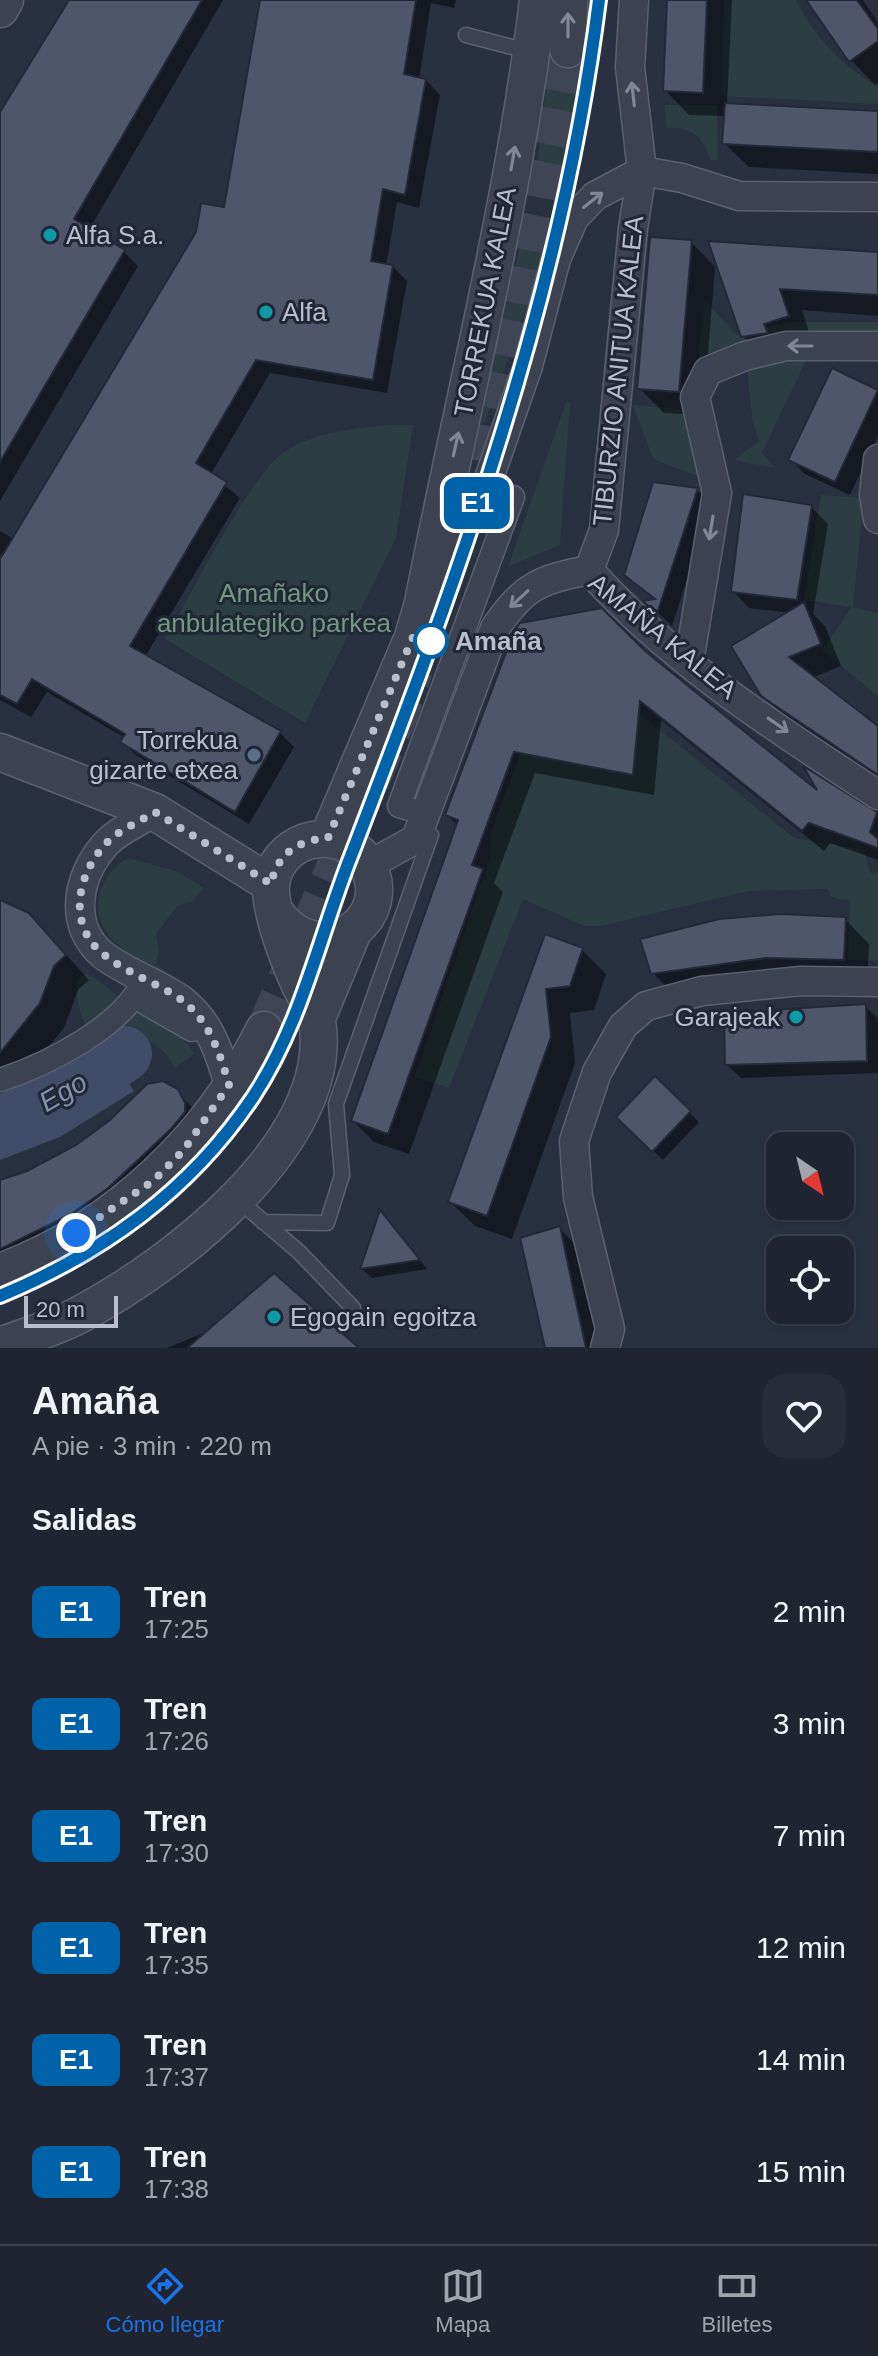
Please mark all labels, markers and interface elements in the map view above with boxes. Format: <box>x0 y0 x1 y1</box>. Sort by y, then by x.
one-way arrow <box>561 12 576 39</box>
one-way arrow <box>626 81 641 108</box>
one-way arrow <box>506 146 521 172</box>
street label: TORREKUA KALEA <box>448 184 522 420</box>
one-way arrow <box>582 192 603 209</box>
street label: TIBURZIO ANITUA KALEA <box>587 214 649 528</box>
place label: Alfa S.a. <box>66 220 164 250</box>
marker: Alfa S.a. <box>41 226 59 244</box>
place label: Alfa <box>282 297 327 327</box>
marker: Alfa <box>257 303 275 321</box>
one-way arrow <box>787 338 814 354</box>
one-way arrow <box>450 432 465 458</box>
line badge: E1 <box>441 477 513 529</box>
text: E1 <box>460 487 494 518</box>
one-way arrow <box>703 515 718 540</box>
street label: AMAÑA KALEA <box>583 567 744 705</box>
park label: Amañako anbulategiko parkea <box>157 578 392 638</box>
one-way arrow <box>509 590 529 609</box>
marker: Amaña <box>414 624 448 658</box>
place label: Amaña <box>455 626 542 656</box>
one-way arrow <box>766 717 788 734</box>
place label: Torrekua gizarte etxea <box>89 725 239 785</box>
marker: Torrekua gizarte etxea <box>245 746 263 764</box>
place label: Garajeak <box>675 1002 781 1032</box>
marker: Garajeak <box>787 1008 805 1026</box>
water label: Ego <box>34 1066 92 1118</box>
north arrow <box>766 1132 854 1220</box>
map controls <box>766 1132 854 1324</box>
your location <box>56 1213 96 1253</box>
button: locate <box>766 1236 854 1324</box>
scale bar <box>24 1292 118 1328</box>
text: 20 m <box>36 1297 85 1322</box>
place label: Egogain egoitza <box>290 1302 477 1332</box>
marker: Egogain egoitza <box>265 1308 283 1326</box>
button: heart <box>762 1374 846 1458</box>
text: Amaña <box>32 1380 159 1422</box>
text: A pie · 3 min · 220 m <box>32 1431 272 1461</box>
text: Salidas <box>32 1503 137 1536</box>
text: Tren <box>144 1580 207 1613</box>
text: 2 min <box>773 1595 846 1628</box>
text: E1 <box>59 1596 93 1627</box>
text: 17:25 <box>144 1614 209 1644</box>
text: Tren <box>144 1692 207 1725</box>
text: 3 min <box>773 1707 846 1740</box>
text: E1 <box>59 1708 93 1739</box>
text: 17:26 <box>144 1726 209 1756</box>
text: Tren <box>144 1804 207 1837</box>
text: 7 min <box>773 1819 846 1852</box>
text: E1 <box>59 1820 93 1851</box>
text: 17:30 <box>144 1838 209 1868</box>
text: Tren <box>144 1916 207 1949</box>
text: 12 min <box>756 1931 846 1964</box>
text: E1 <box>59 1932 93 1963</box>
text: 17:35 <box>144 1950 209 1980</box>
text: Tren <box>144 2028 207 2061</box>
text: 14 min <box>756 2043 846 2076</box>
text: E1 <box>59 2044 93 2075</box>
text: 17:37 <box>144 2062 209 2092</box>
text: Tren <box>144 2140 207 2173</box>
text: 15 min <box>756 2155 846 2188</box>
text: E1 <box>59 2156 93 2187</box>
text: 17:38 <box>144 2174 209 2204</box>
tab: Cómo llegar <box>106 2264 224 2338</box>
tab: Mapa <box>435 2264 490 2338</box>
tab: Billetes <box>702 2264 772 2338</box>

